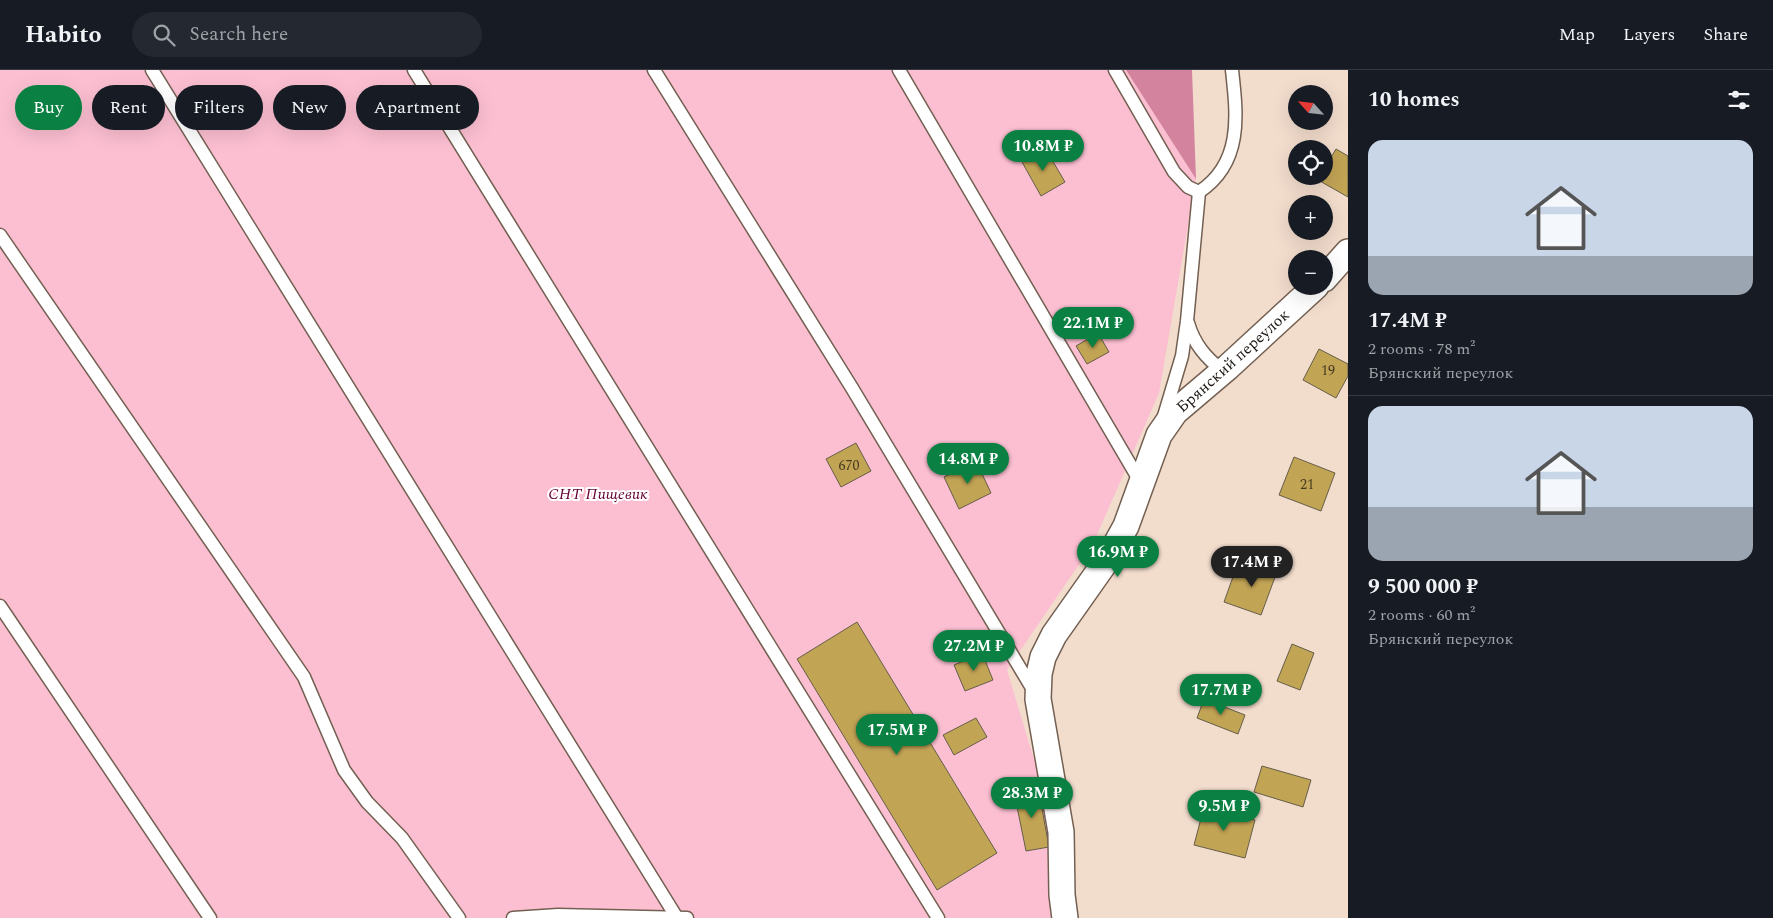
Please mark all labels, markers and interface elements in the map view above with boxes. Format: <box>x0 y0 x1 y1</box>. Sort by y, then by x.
search box <box>132 12 482 57</box>
text: Habito <box>25 17 102 53</box>
text: Search here <box>190 20 288 49</box>
icon: search <box>150 21 178 49</box>
text: Map <box>1559 21 1595 48</box>
text: Layers <box>1623 21 1675 48</box>
text: Share <box>1703 21 1748 48</box>
text: 10 homes <box>1368 84 1460 116</box>
chip: Buy <box>15 85 82 130</box>
chip: Rent <box>92 85 165 130</box>
chip: Filters <box>175 85 263 130</box>
chip: New <box>273 85 346 130</box>
chip: Apartment <box>356 85 479 130</box>
north arrow <box>1288 85 1332 130</box>
map controls <box>1288 85 1333 295</box>
icon: filters <box>1725 86 1753 114</box>
pin: 10.8M ₽ <box>997 129 1089 172</box>
text: 10.8M ₽ <box>1013 134 1073 158</box>
button: locate <box>1288 140 1333 185</box>
icon: home <box>1516 173 1606 263</box>
button: + <box>1288 195 1333 240</box>
button: − <box>1288 250 1333 295</box>
street label: Брянский переулок <box>1171 303 1295 419</box>
text: 17.4M ₽ <box>1368 305 1447 337</box>
pin: 22.1M ₽ <box>1047 306 1139 349</box>
text: 22.1M ₽ <box>1063 311 1123 335</box>
text: 2 rooms · 78 m² <box>1368 337 1475 361</box>
house number: 19 <box>1321 360 1335 381</box>
text: Брянский переулок <box>1368 361 1513 385</box>
icon: home <box>1516 438 1606 528</box>
pin: 14.8M ₽ <box>922 442 1014 485</box>
text: 14.8M ₽ <box>938 447 998 471</box>
house number: 670 <box>839 455 860 476</box>
house number: 21 <box>1300 474 1314 495</box>
park label: СНТ Пищевик <box>548 482 648 506</box>
pin: 16.9M ₽ <box>1072 536 1164 578</box>
text: 16.9M ₽ <box>1088 540 1148 564</box>
pin: 17.4M ₽ <box>1206 546 1298 588</box>
text: 17.4M ₽ <box>1222 550 1282 574</box>
text: 9 500 000 ₽ <box>1368 571 1478 603</box>
text: 2 rooms · 60 m² <box>1368 603 1475 627</box>
text: Брянский переулок <box>1368 627 1513 651</box>
pin: 27.2M ₽ <box>928 630 1020 672</box>
text: 27.2M ₽ <box>944 634 1004 658</box>
pin: 17.7M ₽ <box>1175 674 1267 716</box>
text: 17.7M ₽ <box>1191 678 1251 702</box>
pin: 17.5M ₽ <box>851 714 943 756</box>
text: 17.5M ₽ <box>867 718 927 742</box>
pin: 28.3M ₽ <box>986 776 1078 819</box>
text: 28.3M ₽ <box>1002 781 1062 805</box>
pin: 9.5M ₽ <box>1183 790 1265 832</box>
text: 9.5M ₽ <box>1198 794 1250 818</box>

